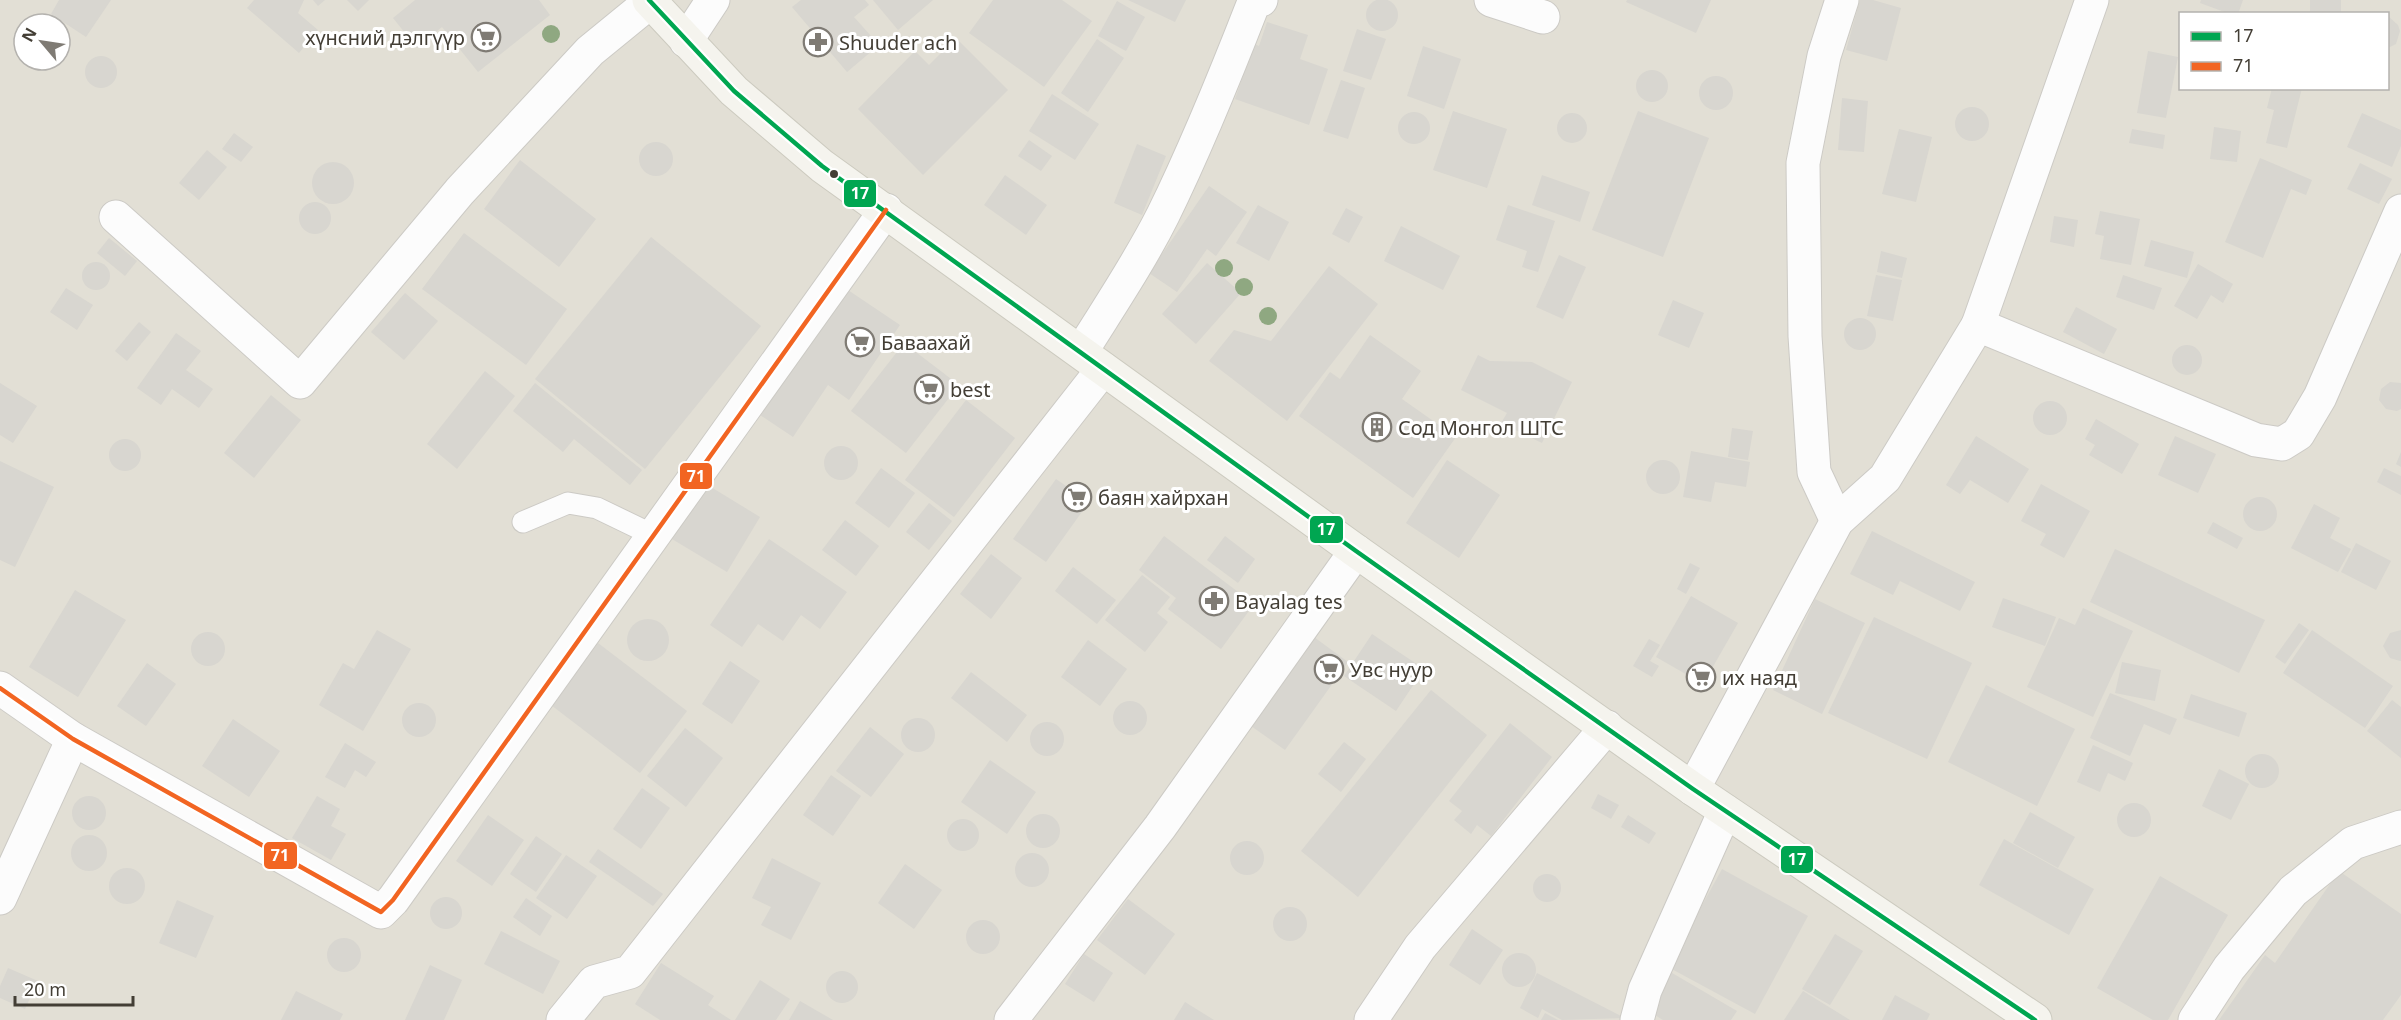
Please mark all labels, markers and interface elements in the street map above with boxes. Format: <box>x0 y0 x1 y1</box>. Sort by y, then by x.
north arrow <box>12 12 72 72</box>
legend <box>2179 12 2389 90</box>
supermarket icon: хүнсний дэлгүүр <box>470 21 502 53</box>
text: 17 <box>2233 23 2254 47</box>
text: N <box>16 24 42 46</box>
place label: хүнсний дэлгүүр <box>305 24 465 51</box>
pharmacy icon: Shuuder ach <box>802 26 834 58</box>
place label: Shuuder ach <box>839 29 957 56</box>
text: 71 <box>2233 53 2254 77</box>
unlabelled marker <box>828 168 840 180</box>
line badge: 17 <box>843 179 877 208</box>
text: 17 <box>851 182 869 204</box>
supermarket icon: Баваахай <box>844 326 876 358</box>
place label: Баваахай <box>881 329 971 356</box>
supermarket icon: best <box>913 373 945 405</box>
place label: best <box>950 376 990 403</box>
building icon: Сод Монгол ШТС <box>1361 411 1393 443</box>
place label: Сод Монгол ШТС <box>1398 414 1564 441</box>
line badge: 71 <box>679 462 713 490</box>
text: 71 <box>687 465 705 487</box>
supermarket icon: баян хайрхан <box>1061 481 1093 513</box>
place label: баян хайрхан <box>1098 484 1228 511</box>
line badge: 17 <box>1309 515 1344 544</box>
text: 17 <box>1317 518 1335 540</box>
pharmacy icon: Bayalag tes <box>1198 585 1230 617</box>
place label: Bayalag tes <box>1235 588 1343 615</box>
supermarket icon: Увс нуур <box>1313 653 1345 685</box>
place label: Увс нуур <box>1350 656 1433 683</box>
supermarket icon: их наяд <box>1685 661 1717 693</box>
place label: их наяд <box>1722 664 1797 691</box>
line badge: 71 <box>263 841 298 870</box>
text: 71 <box>271 844 289 866</box>
line badge: 17 <box>1780 845 1814 874</box>
text: 17 <box>1788 848 1806 870</box>
scale bar <box>15 969 134 1007</box>
text: 20 m <box>24 977 66 1001</box>

